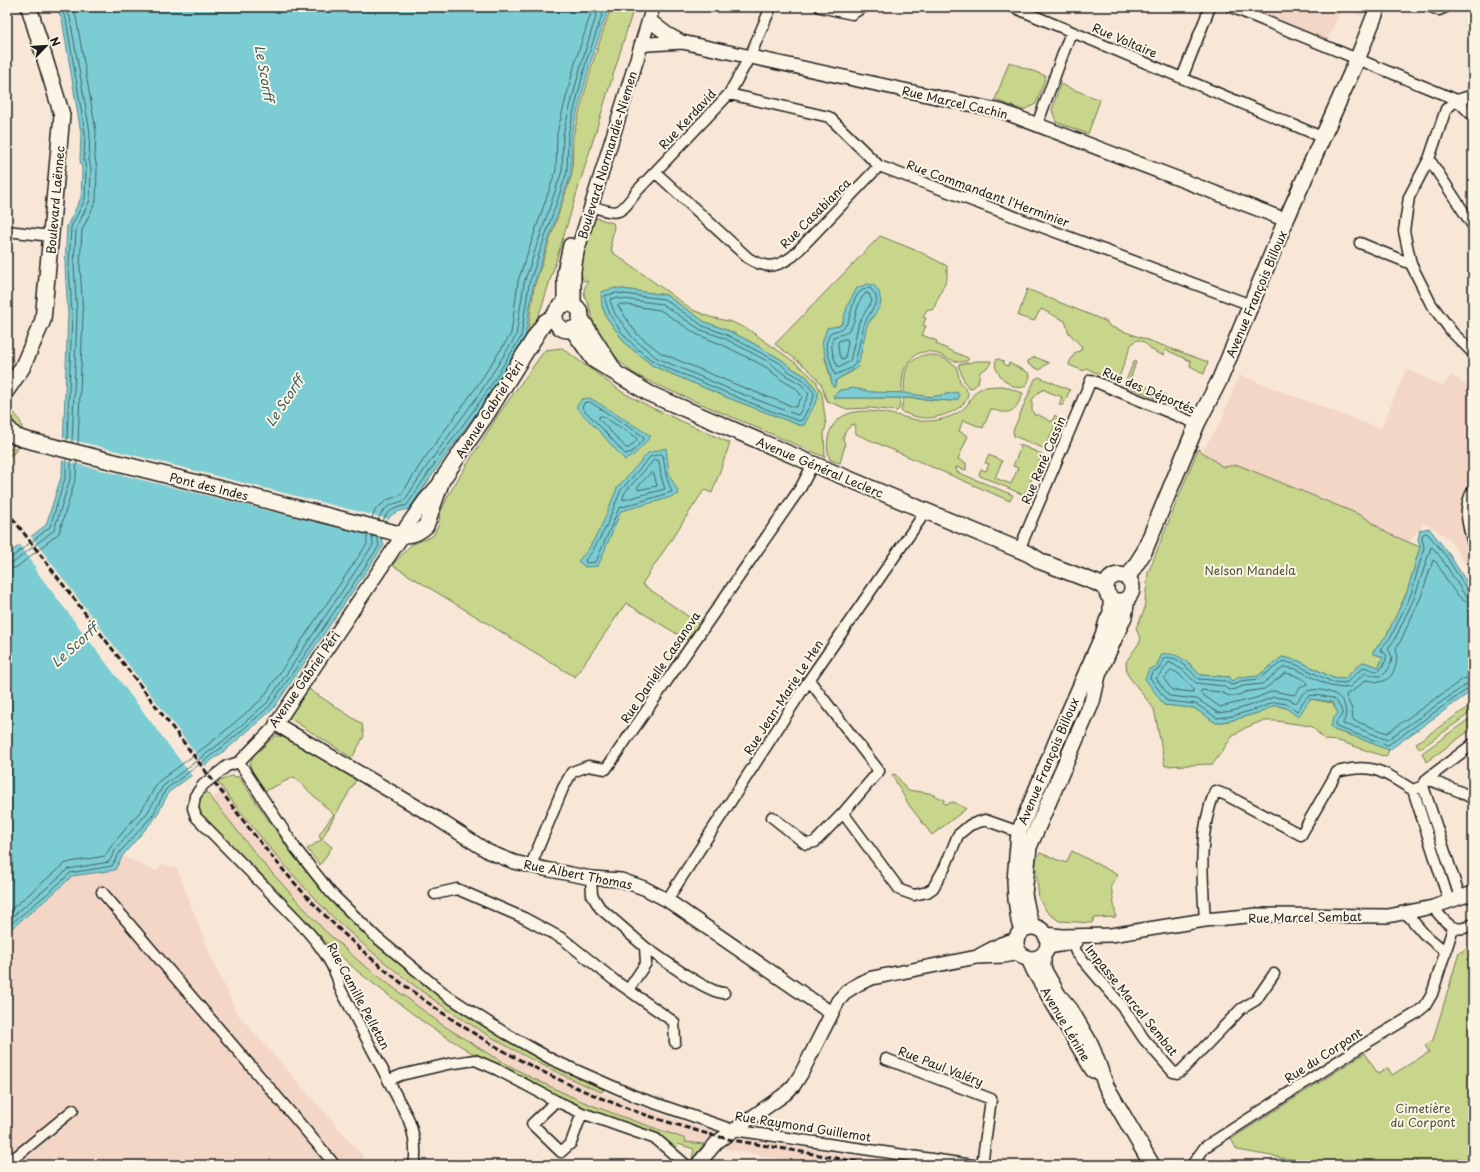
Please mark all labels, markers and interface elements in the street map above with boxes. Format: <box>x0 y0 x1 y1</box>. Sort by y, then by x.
street label: Rue Voltaire <box>1090 18 1161 62</box>
north arrow <box>26 26 66 66</box>
text: N <box>46 34 65 49</box>
water label: Le Scorff <box>251 43 280 106</box>
street label: Boulevard Normandie-Niemen <box>573 69 641 241</box>
street label: Rue Marcel Cachin <box>900 81 1010 123</box>
street label: Rue Kerdavid <box>654 84 720 153</box>
street label: Boulevard Laënnec <box>41 145 69 255</box>
street label: Rue Commandant l'Herminier <box>904 155 1072 231</box>
street label: Rue Casabianca <box>776 173 855 252</box>
street label: Avenue François Billoux <box>1221 227 1291 360</box>
street label: Avenue Gabriel Péri <box>451 356 527 462</box>
street label: Rue des Déportés <box>1100 362 1199 418</box>
water label: Le Scorff <box>260 369 310 430</box>
street label: Rue René Cassin <box>1016 413 1070 507</box>
street label: Avenue Général Leclerc <box>754 432 886 502</box>
street label: Pont des Indes <box>168 468 251 505</box>
park label: Nelson Mandela <box>1204 561 1296 579</box>
street label: Rue Danielle Casanova <box>616 607 705 726</box>
water label: Le Scorff <box>47 616 104 671</box>
street label: Avenue Gabriel Péri <box>264 627 344 731</box>
street label: Rue Jean-Marie Le Hen <box>739 636 827 758</box>
street label: Avenue François Billoux <box>1013 694 1083 827</box>
street label: Rue Albert Thomas <box>522 855 634 893</box>
street label: Rue Marcel Sembat <box>1248 907 1362 927</box>
street label: Rue Camille Pelletan <box>323 939 395 1053</box>
street label: Impasse Marcel Sembat <box>1081 941 1183 1060</box>
street label: Avenue Lénine <box>1037 983 1095 1065</box>
street label: Rue du Corpont <box>1281 1023 1366 1087</box>
street label: Rue Paul Valéry <box>896 1041 986 1091</box>
park label: Cimetière du Corpont <box>1391 1099 1456 1131</box>
street label: Rue Raymond Guillemot <box>734 1106 872 1146</box>

